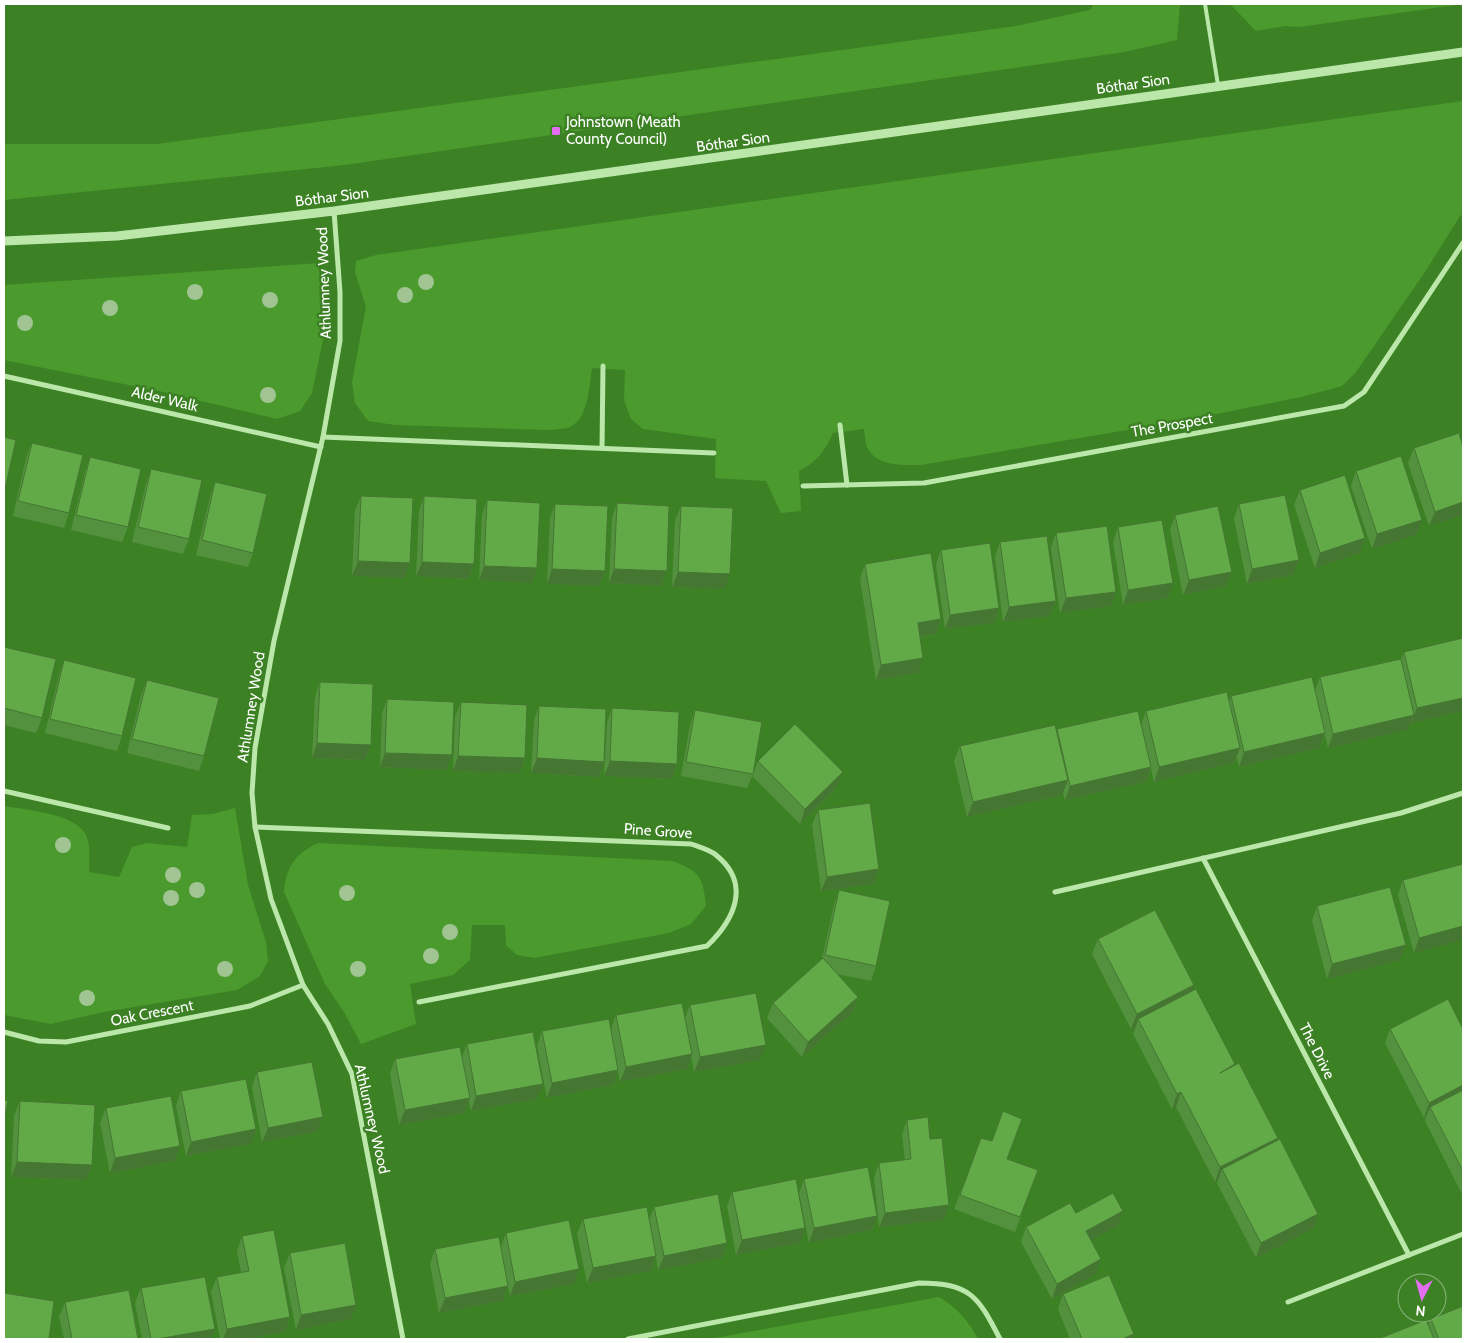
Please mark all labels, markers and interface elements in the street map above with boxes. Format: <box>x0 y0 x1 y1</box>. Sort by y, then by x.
street label: Bóthar Sion <box>1095 70 1171 98</box>
place label: Johnstown (Meath County Council) <box>565 113 681 148</box>
marker: Johnstown (Meath County Council) <box>550 125 562 137</box>
street label: Bóthar Sion <box>695 128 771 156</box>
street label: Bóthar Sion <box>294 184 370 210</box>
street label: Athlumney Wood <box>313 227 335 339</box>
street label: Alder Walk <box>130 383 200 415</box>
street label: The Prospect <box>1130 409 1214 441</box>
street label: Athlumney Wood <box>233 650 269 764</box>
street label: Pine Grove <box>623 820 693 842</box>
street label: Oak Crescent <box>109 996 195 1030</box>
street label: The Drive <box>1295 1020 1339 1082</box>
street label: Athlumney Wood <box>351 1062 393 1176</box>
north arrow <box>1397 1273 1447 1323</box>
text: N <box>1415 1301 1427 1320</box>

